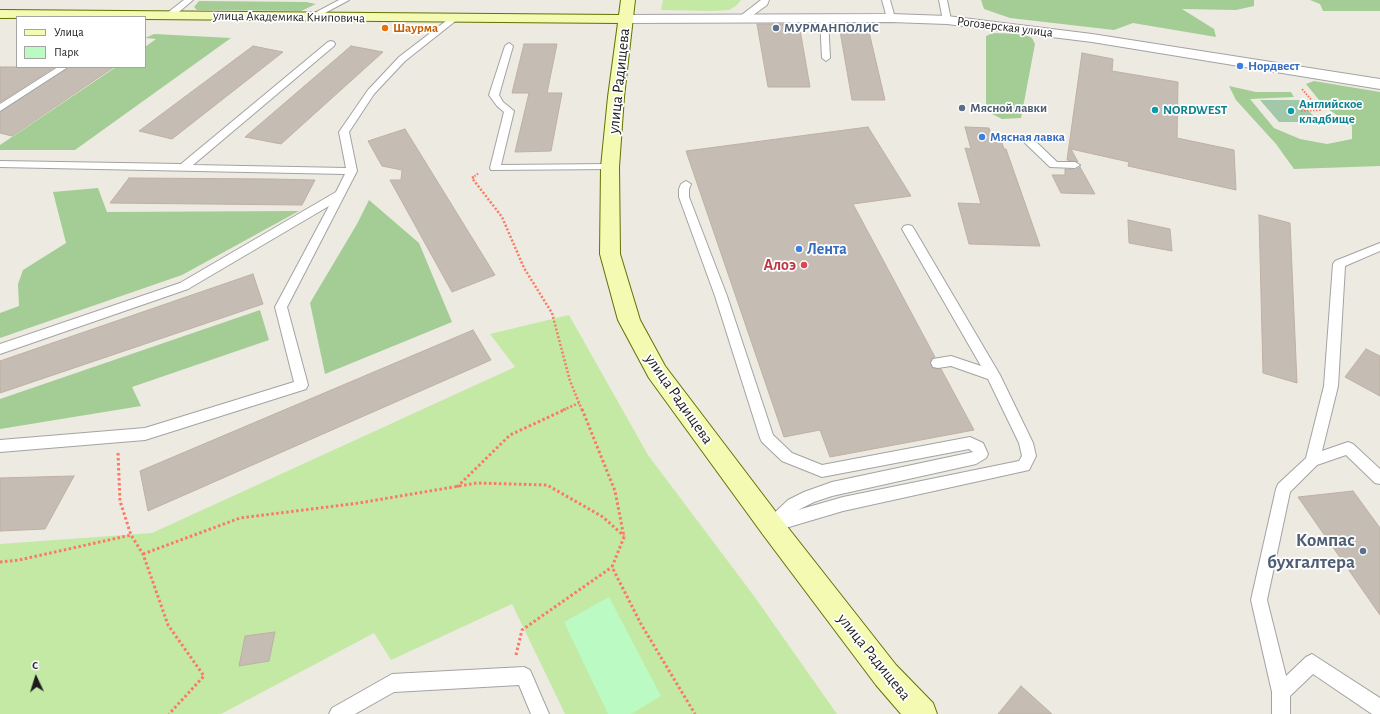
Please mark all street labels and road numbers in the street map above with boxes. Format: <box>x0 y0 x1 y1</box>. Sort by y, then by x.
street label: улица Академика Книповича <box>213 8 365 26</box>
street label: Рогозерская улица <box>956 13 1054 41</box>
street label: улица Радищева <box>604 27 634 135</box>
street label: улица Радищева <box>641 350 717 448</box>
street label: улица Радищева <box>833 610 915 704</box>

